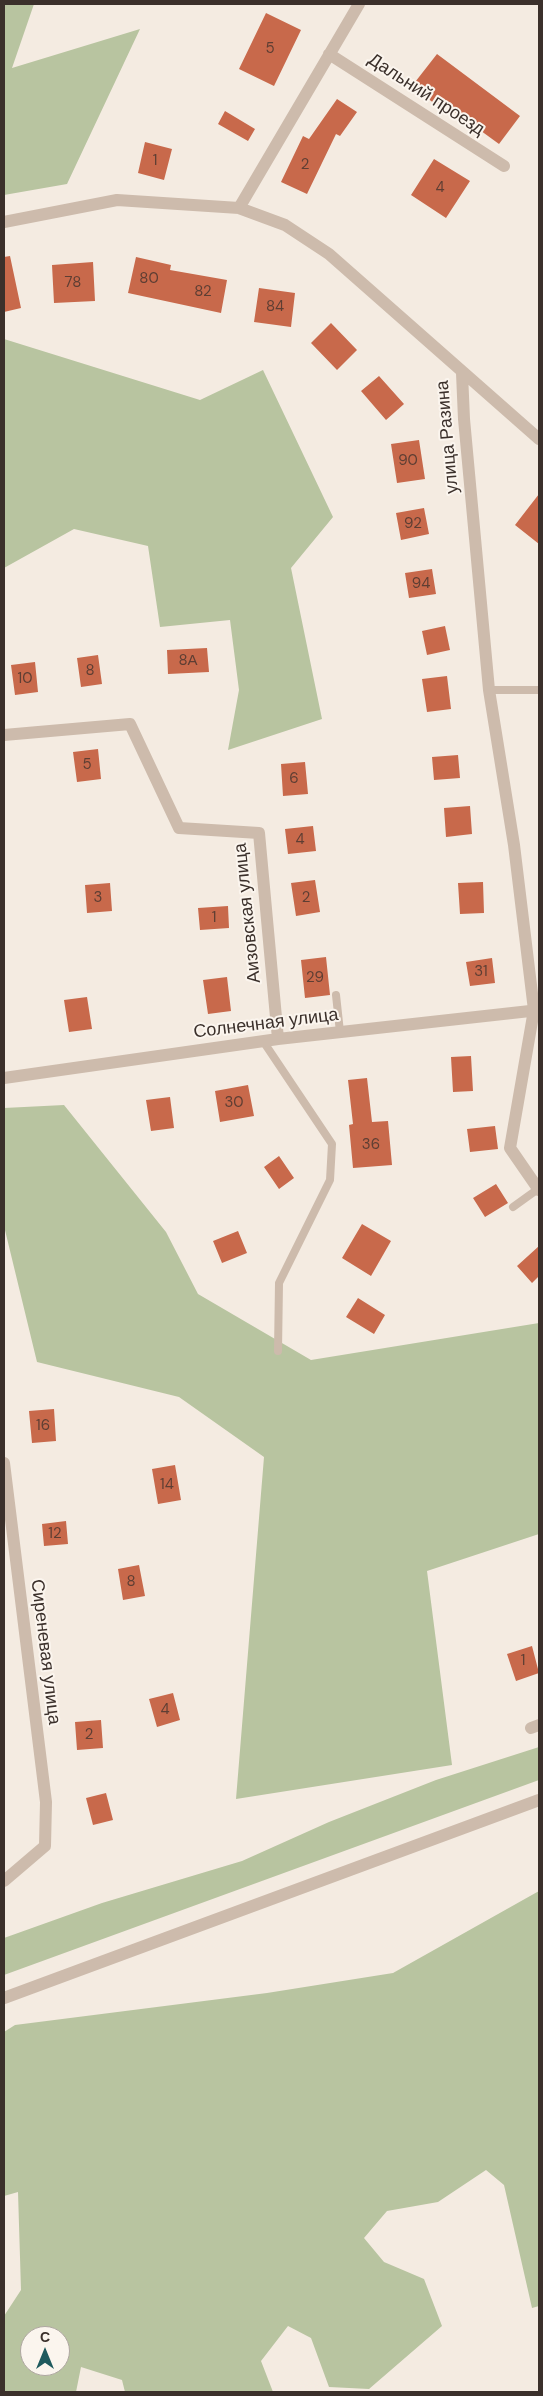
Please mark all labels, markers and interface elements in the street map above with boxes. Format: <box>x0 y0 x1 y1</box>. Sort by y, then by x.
house number: 5 <box>265 40 275 58</box>
street label: Дальний проезд <box>364 49 488 141</box>
house number: 1 <box>153 152 157 170</box>
house number: 2 <box>301 156 309 174</box>
house number: 4 <box>435 179 445 197</box>
house number: 80 <box>139 270 159 288</box>
house number: 78 <box>65 274 81 292</box>
house number: 82 <box>194 283 212 301</box>
house number: 84 <box>266 298 284 316</box>
street label: улица Разина <box>432 379 464 495</box>
house number: 90 <box>398 452 418 470</box>
house number: 92 <box>404 515 422 533</box>
house number: 94 <box>412 575 430 593</box>
house number: 8А <box>178 652 198 670</box>
house number: 8 <box>85 662 95 680</box>
house number: 10 <box>18 670 32 688</box>
house number: 5 <box>82 756 92 774</box>
house number: 6 <box>289 770 299 788</box>
house number: 4 <box>295 831 305 849</box>
street label: Аизовская улица <box>230 842 266 984</box>
house number: 3 <box>94 889 102 907</box>
house number: 2 <box>302 889 310 907</box>
house number: 1 <box>212 909 216 927</box>
house number: 31 <box>474 963 488 981</box>
house number: 29 <box>306 969 324 987</box>
street label: Солнечная улица <box>192 1004 340 1044</box>
house number: 30 <box>224 1094 244 1112</box>
house number: 36 <box>362 1136 380 1154</box>
house number: 16 <box>36 1417 50 1435</box>
house number: 14 <box>160 1476 174 1494</box>
house number: 12 <box>48 1525 62 1543</box>
house number: 8 <box>126 1573 136 1591</box>
street label: Сиреневая улица <box>25 1578 65 1726</box>
house number: 1 <box>521 1652 525 1670</box>
house number: 4 <box>160 1701 170 1719</box>
house number: 2 <box>85 1726 93 1744</box>
north arrow <box>20 2326 70 2376</box>
text: С <box>40 2328 50 2346</box>

